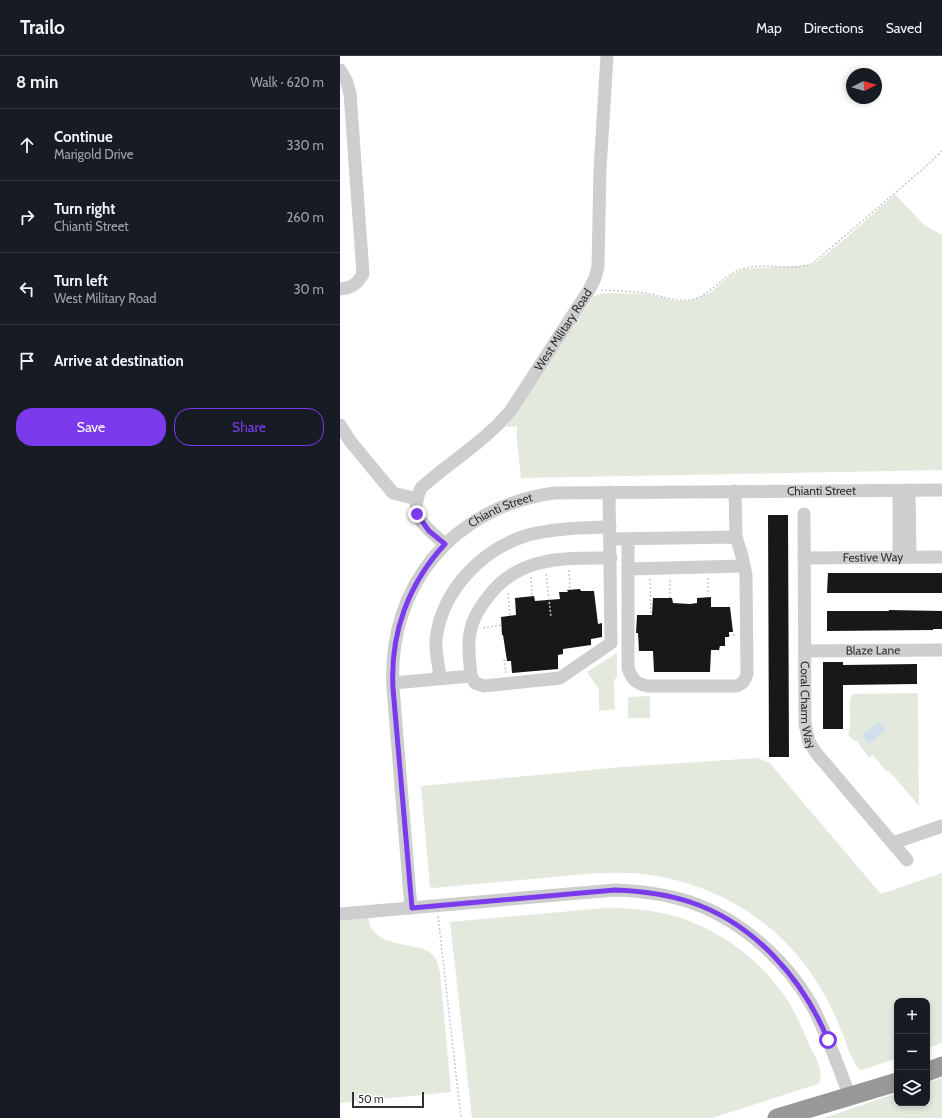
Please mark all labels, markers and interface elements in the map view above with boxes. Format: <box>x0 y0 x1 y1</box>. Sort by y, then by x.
text: Trailo <box>20 16 65 39</box>
text: Map <box>756 19 782 37</box>
text: Directions <box>804 19 864 37</box>
text: Saved <box>886 19 922 37</box>
north arrow <box>846 68 882 104</box>
text: 8 min <box>16 72 58 92</box>
text: Walk · 620 m <box>251 74 324 90</box>
text: Continue <box>54 128 113 146</box>
icon: ahead <box>16 134 38 156</box>
text: 330 m <box>287 137 324 153</box>
text: Marigold Drive <box>54 146 134 162</box>
text: Turn right <box>54 200 115 218</box>
icon: right <box>16 206 38 228</box>
text: 260 m <box>286 209 324 225</box>
text: Chianti Street <box>54 218 129 234</box>
text: Turn left <box>54 272 108 290</box>
icon: left <box>16 278 38 300</box>
text: 30 m <box>294 281 324 297</box>
street label: West Military Road <box>531 286 595 373</box>
text: West Military Road <box>54 290 157 306</box>
icon: arrive <box>16 350 38 372</box>
text: Arrive at destination <box>54 352 184 370</box>
button: Save <box>16 408 166 446</box>
button: Share <box>174 408 324 446</box>
street label: Chianti Street <box>787 483 856 498</box>
street label: Chianti Street <box>465 489 534 531</box>
route end <box>408 505 426 523</box>
street label: Festive Way <box>843 549 903 565</box>
street label: Blaze Lane <box>846 642 900 658</box>
street label: Coral Charm Way <box>798 661 819 751</box>
map controls <box>894 998 930 1106</box>
button: + <box>894 998 930 1034</box>
route start <box>819 1031 837 1049</box>
button: − <box>894 1034 930 1070</box>
button: layers <box>894 1070 930 1106</box>
scale bar <box>352 1090 424 1109</box>
text: 50 m <box>358 1092 384 1106</box>

